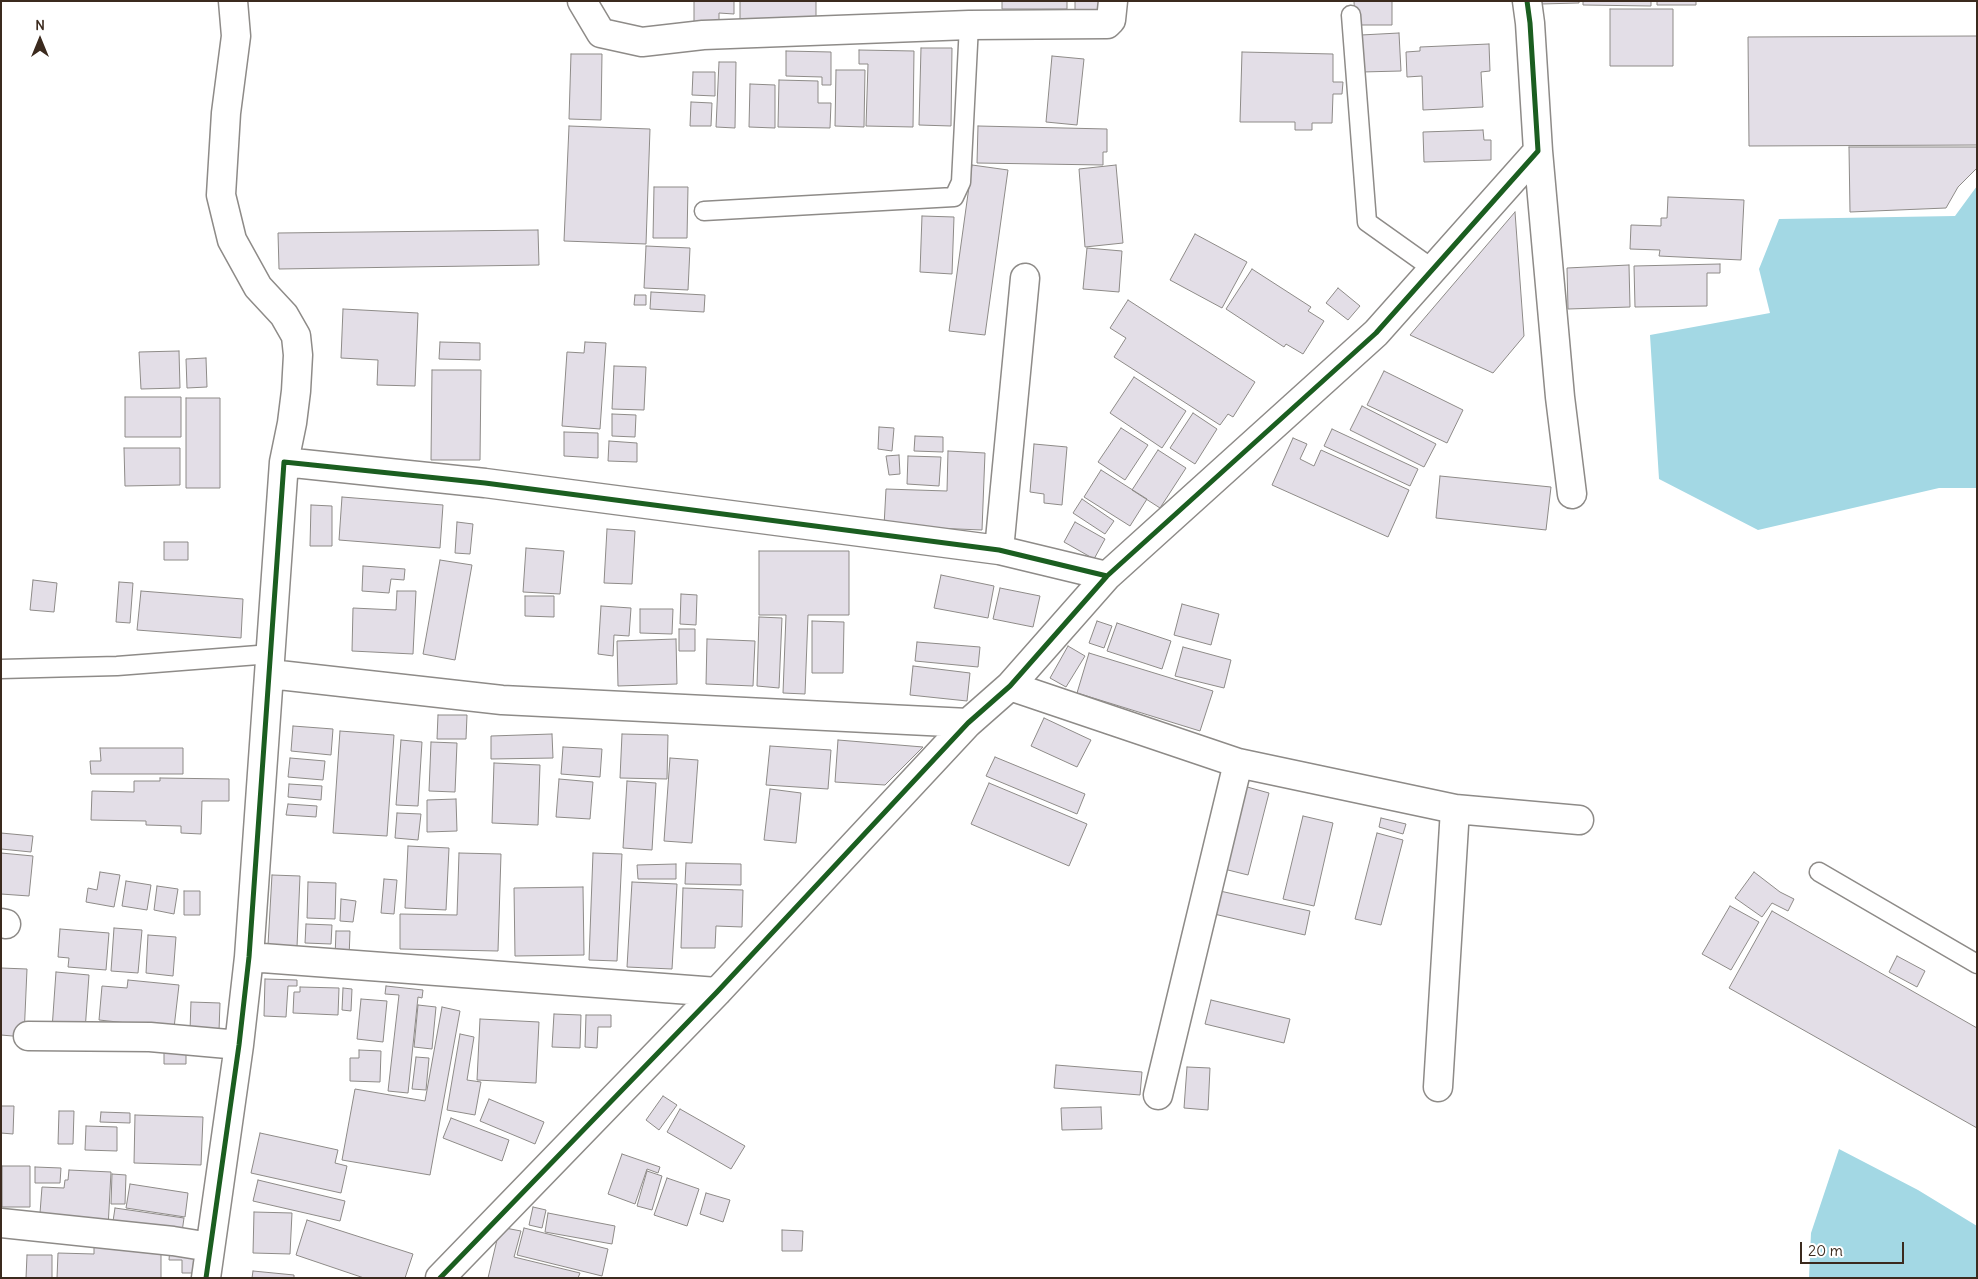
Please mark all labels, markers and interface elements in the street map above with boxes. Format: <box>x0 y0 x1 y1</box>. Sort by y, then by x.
north arrow <box>15 15 65 65</box>
text: N <box>35 16 45 34</box>
scale bar <box>1803 1232 1907 1264</box>
text: 20 m <box>1808 1241 1843 1260</box>

